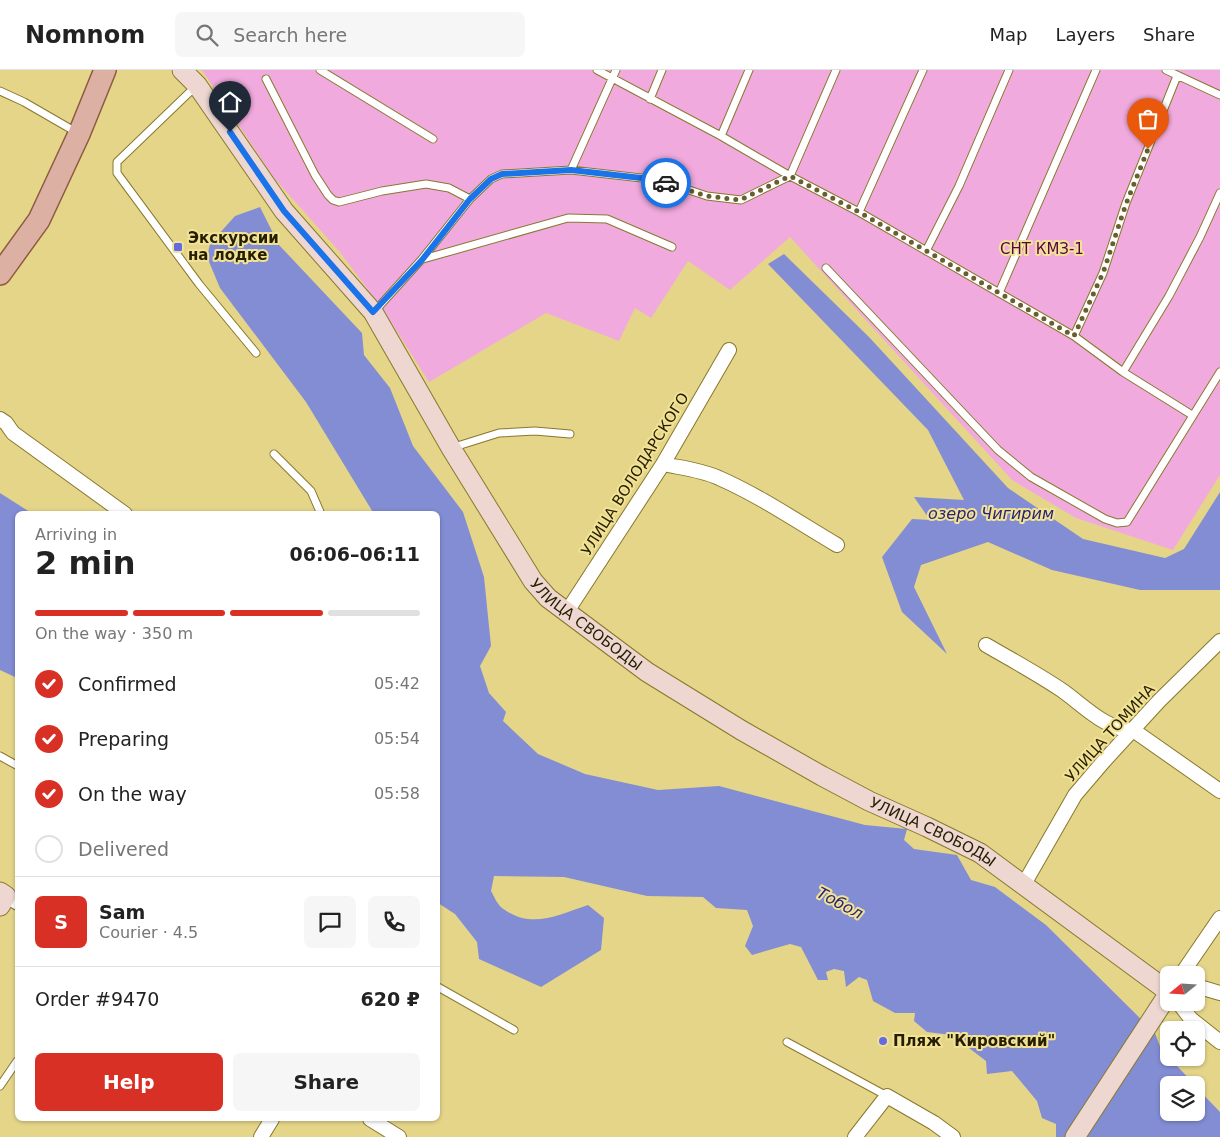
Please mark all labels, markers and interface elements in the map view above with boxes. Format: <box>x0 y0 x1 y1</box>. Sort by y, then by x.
search box <box>175 12 525 57</box>
text: Nomnom <box>25 21 145 49</box>
icon: search <box>193 21 221 49</box>
text: Search here <box>233 24 347 46</box>
text: Map <box>989 24 1027 45</box>
text: Layers <box>1055 24 1115 45</box>
text: Share <box>1143 24 1195 45</box>
pin <box>209 81 251 132</box>
icon: home <box>216 88 244 116</box>
pin <box>1127 98 1169 149</box>
icon: bag <box>1134 105 1162 133</box>
courier <box>641 158 691 208</box>
icon: car <box>652 169 680 197</box>
place label: Экскурсии на лодке <box>188 229 279 264</box>
park label: СНТ КМЗ-1 <box>1000 240 1084 258</box>
marker: Экскурсии на лодке <box>172 241 184 253</box>
street label: УЛИЦА ВОЛОДАРСКОГО <box>577 389 693 559</box>
water label: озеро Чигирим <box>928 504 1054 523</box>
text: Arriving in <box>35 525 117 544</box>
text: 06:06–06:11 <box>290 543 420 565</box>
text: 2 min <box>35 544 136 582</box>
street label: УЛИЦА СВОБОДЫ <box>526 575 646 674</box>
text: On the way · 350 m <box>35 624 193 643</box>
icon: check <box>35 670 63 698</box>
text: Confirmed <box>78 673 177 695</box>
text: 05:42 <box>374 674 420 693</box>
street label: УЛИЦА ТОМИНА <box>1061 680 1159 785</box>
icon: check <box>35 725 63 753</box>
text: Preparing <box>78 728 169 750</box>
text: 05:54 <box>374 729 420 748</box>
icon: check <box>35 780 63 808</box>
text: On the way <box>78 783 187 805</box>
text: 05:58 <box>374 784 420 803</box>
street label: УЛИЦА СВОБОДЫ <box>867 794 999 871</box>
text: Delivered <box>78 838 169 860</box>
water label: Тобол <box>814 883 866 923</box>
button: chat <box>304 896 356 948</box>
button: phone <box>368 896 420 948</box>
text: Sam <box>99 901 145 923</box>
text: S <box>54 911 68 933</box>
text: Courier · 4.5 <box>99 923 198 942</box>
north arrow <box>1160 966 1205 1011</box>
map controls <box>1160 966 1205 1121</box>
text: Order #9470 <box>35 988 159 1010</box>
text: 620 ₽ <box>361 988 420 1010</box>
button: locate <box>1160 1021 1205 1066</box>
place label: Пляж "Кировский" <box>893 1032 1055 1050</box>
marker: Пляж "Кировский" <box>877 1035 889 1047</box>
button: Help <box>35 1053 223 1111</box>
button: Share <box>233 1053 420 1111</box>
button: layers <box>1160 1076 1205 1121</box>

